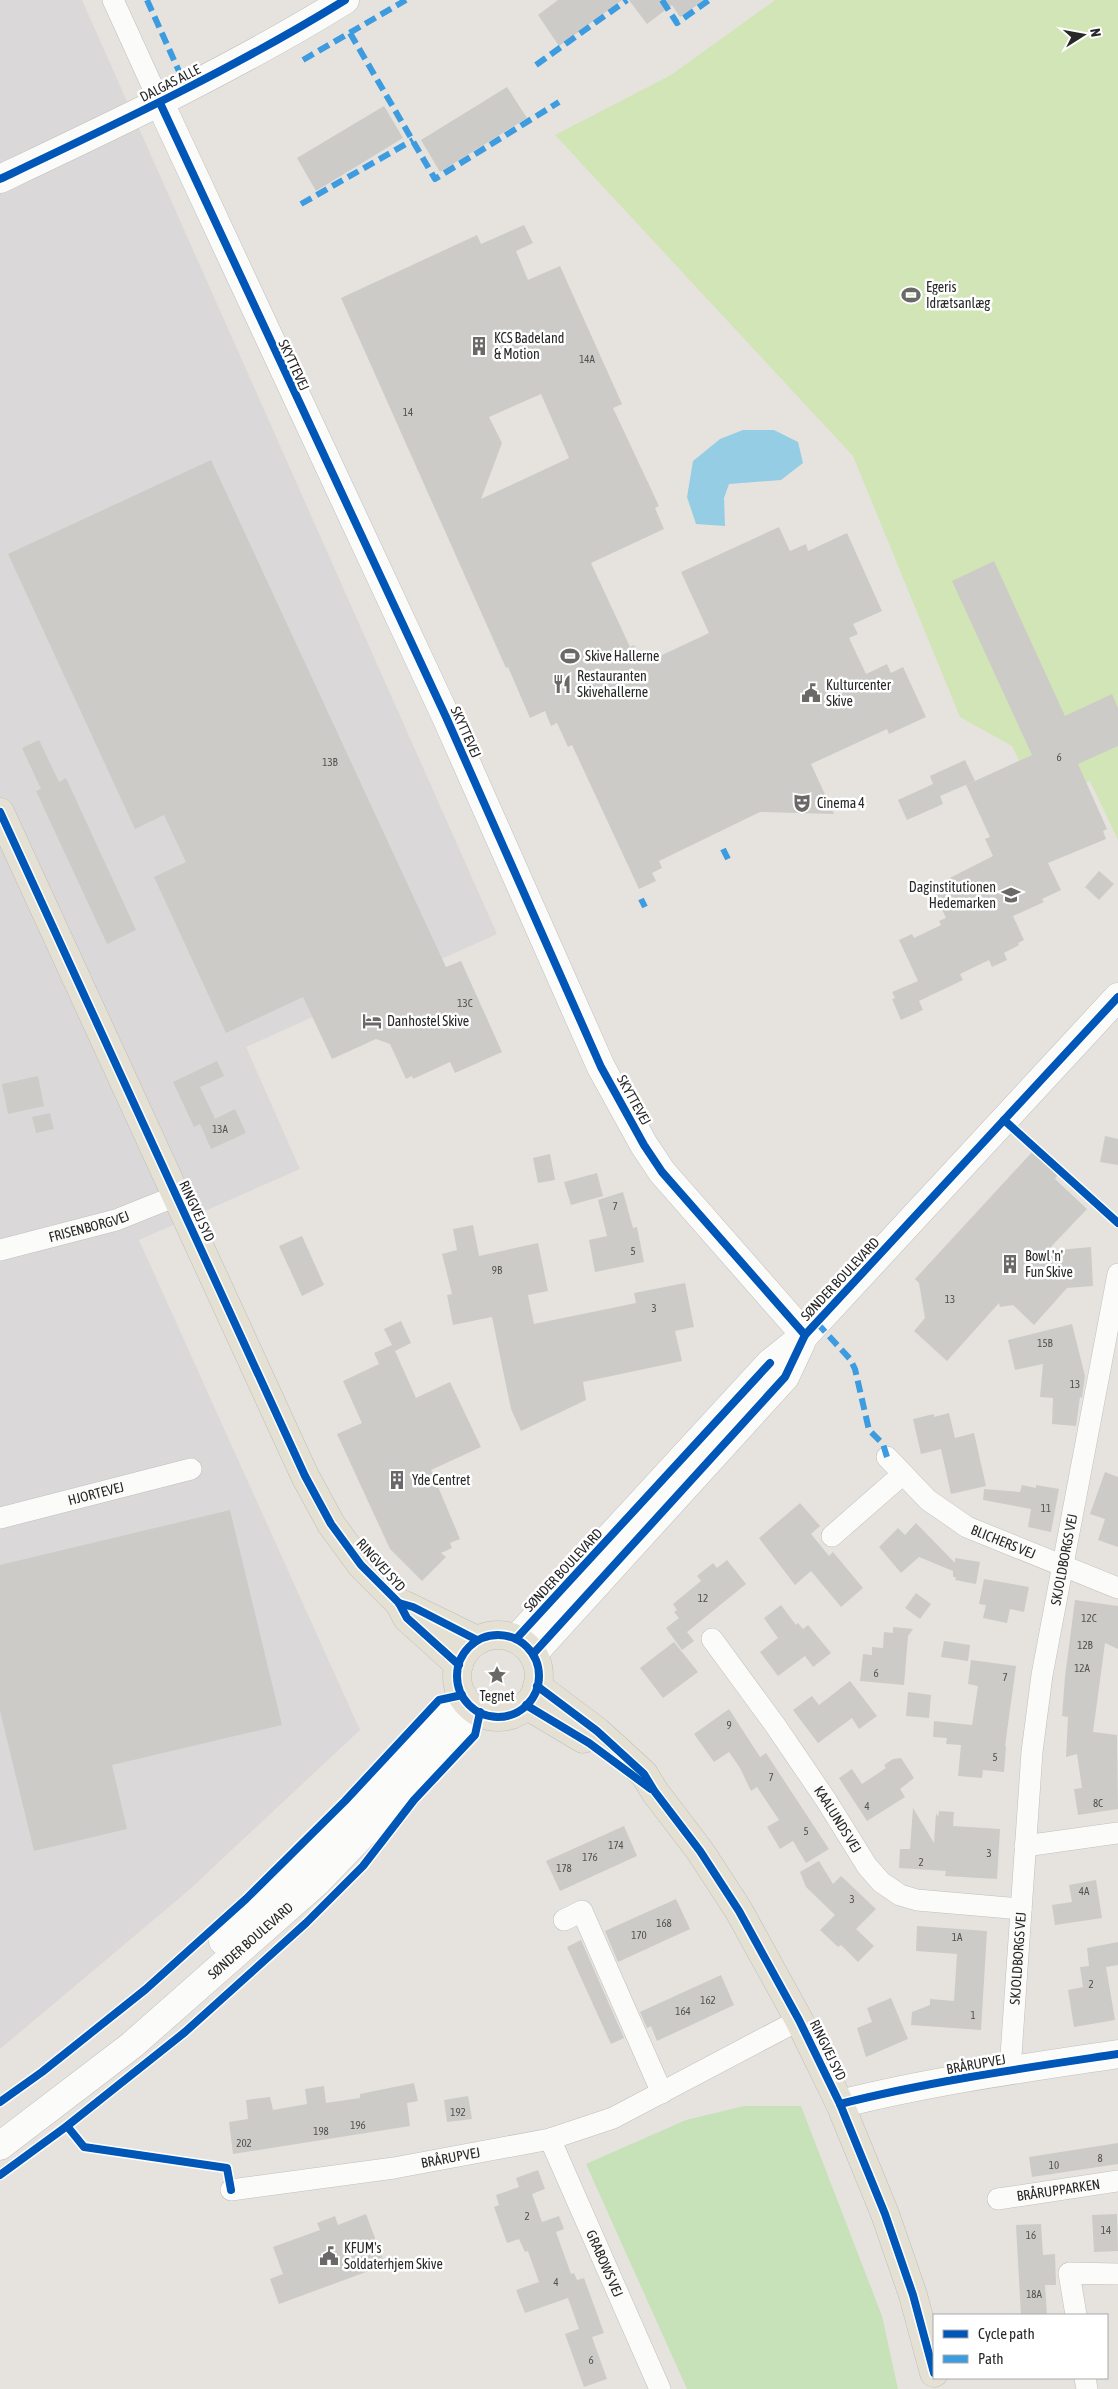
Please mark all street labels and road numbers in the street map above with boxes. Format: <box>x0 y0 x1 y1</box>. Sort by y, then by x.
street label: DALGAS ALLE <box>137 61 203 105</box>
street label: SKYTTEVEJ <box>275 337 313 393</box>
street label: SKYTTEVEJ <box>448 704 484 760</box>
street label: SKYTTEVEJ <box>614 1072 654 1128</box>
street label: RINGVEJ SYD <box>176 1178 218 1244</box>
street label: FRISENBORGVEJ <box>47 1208 132 1245</box>
street label: SØNDER BOULEVARD <box>797 1234 883 1324</box>
street label: HJORTEVEJ <box>66 1479 126 1508</box>
street label: SKJOLDBORGS VEJ <box>1047 1512 1080 1607</box>
street label: BLICHERS VEJ <box>969 1521 1038 1562</box>
street label: SØNDER BOULEVARD <box>520 1525 606 1615</box>
street label: RINGVEJ SYD <box>353 1535 409 1595</box>
street label: KAALUNDS VEJ <box>811 1783 865 1856</box>
street label: SØNDER BOULEVARD <box>205 1899 296 1982</box>
street label: SKJOLDBORGS VEJ <box>1007 1911 1029 2005</box>
street label: RINGVEJ SYD <box>806 2017 850 2083</box>
street label: BRÅRUPVEJ <box>945 2050 1007 2077</box>
street label: BRÅRUPVEJ <box>420 2144 482 2171</box>
street label: BRÅRUPPARKEN <box>1016 2176 1101 2204</box>
street label: GRABOWS VEJ <box>583 2228 626 2299</box>

